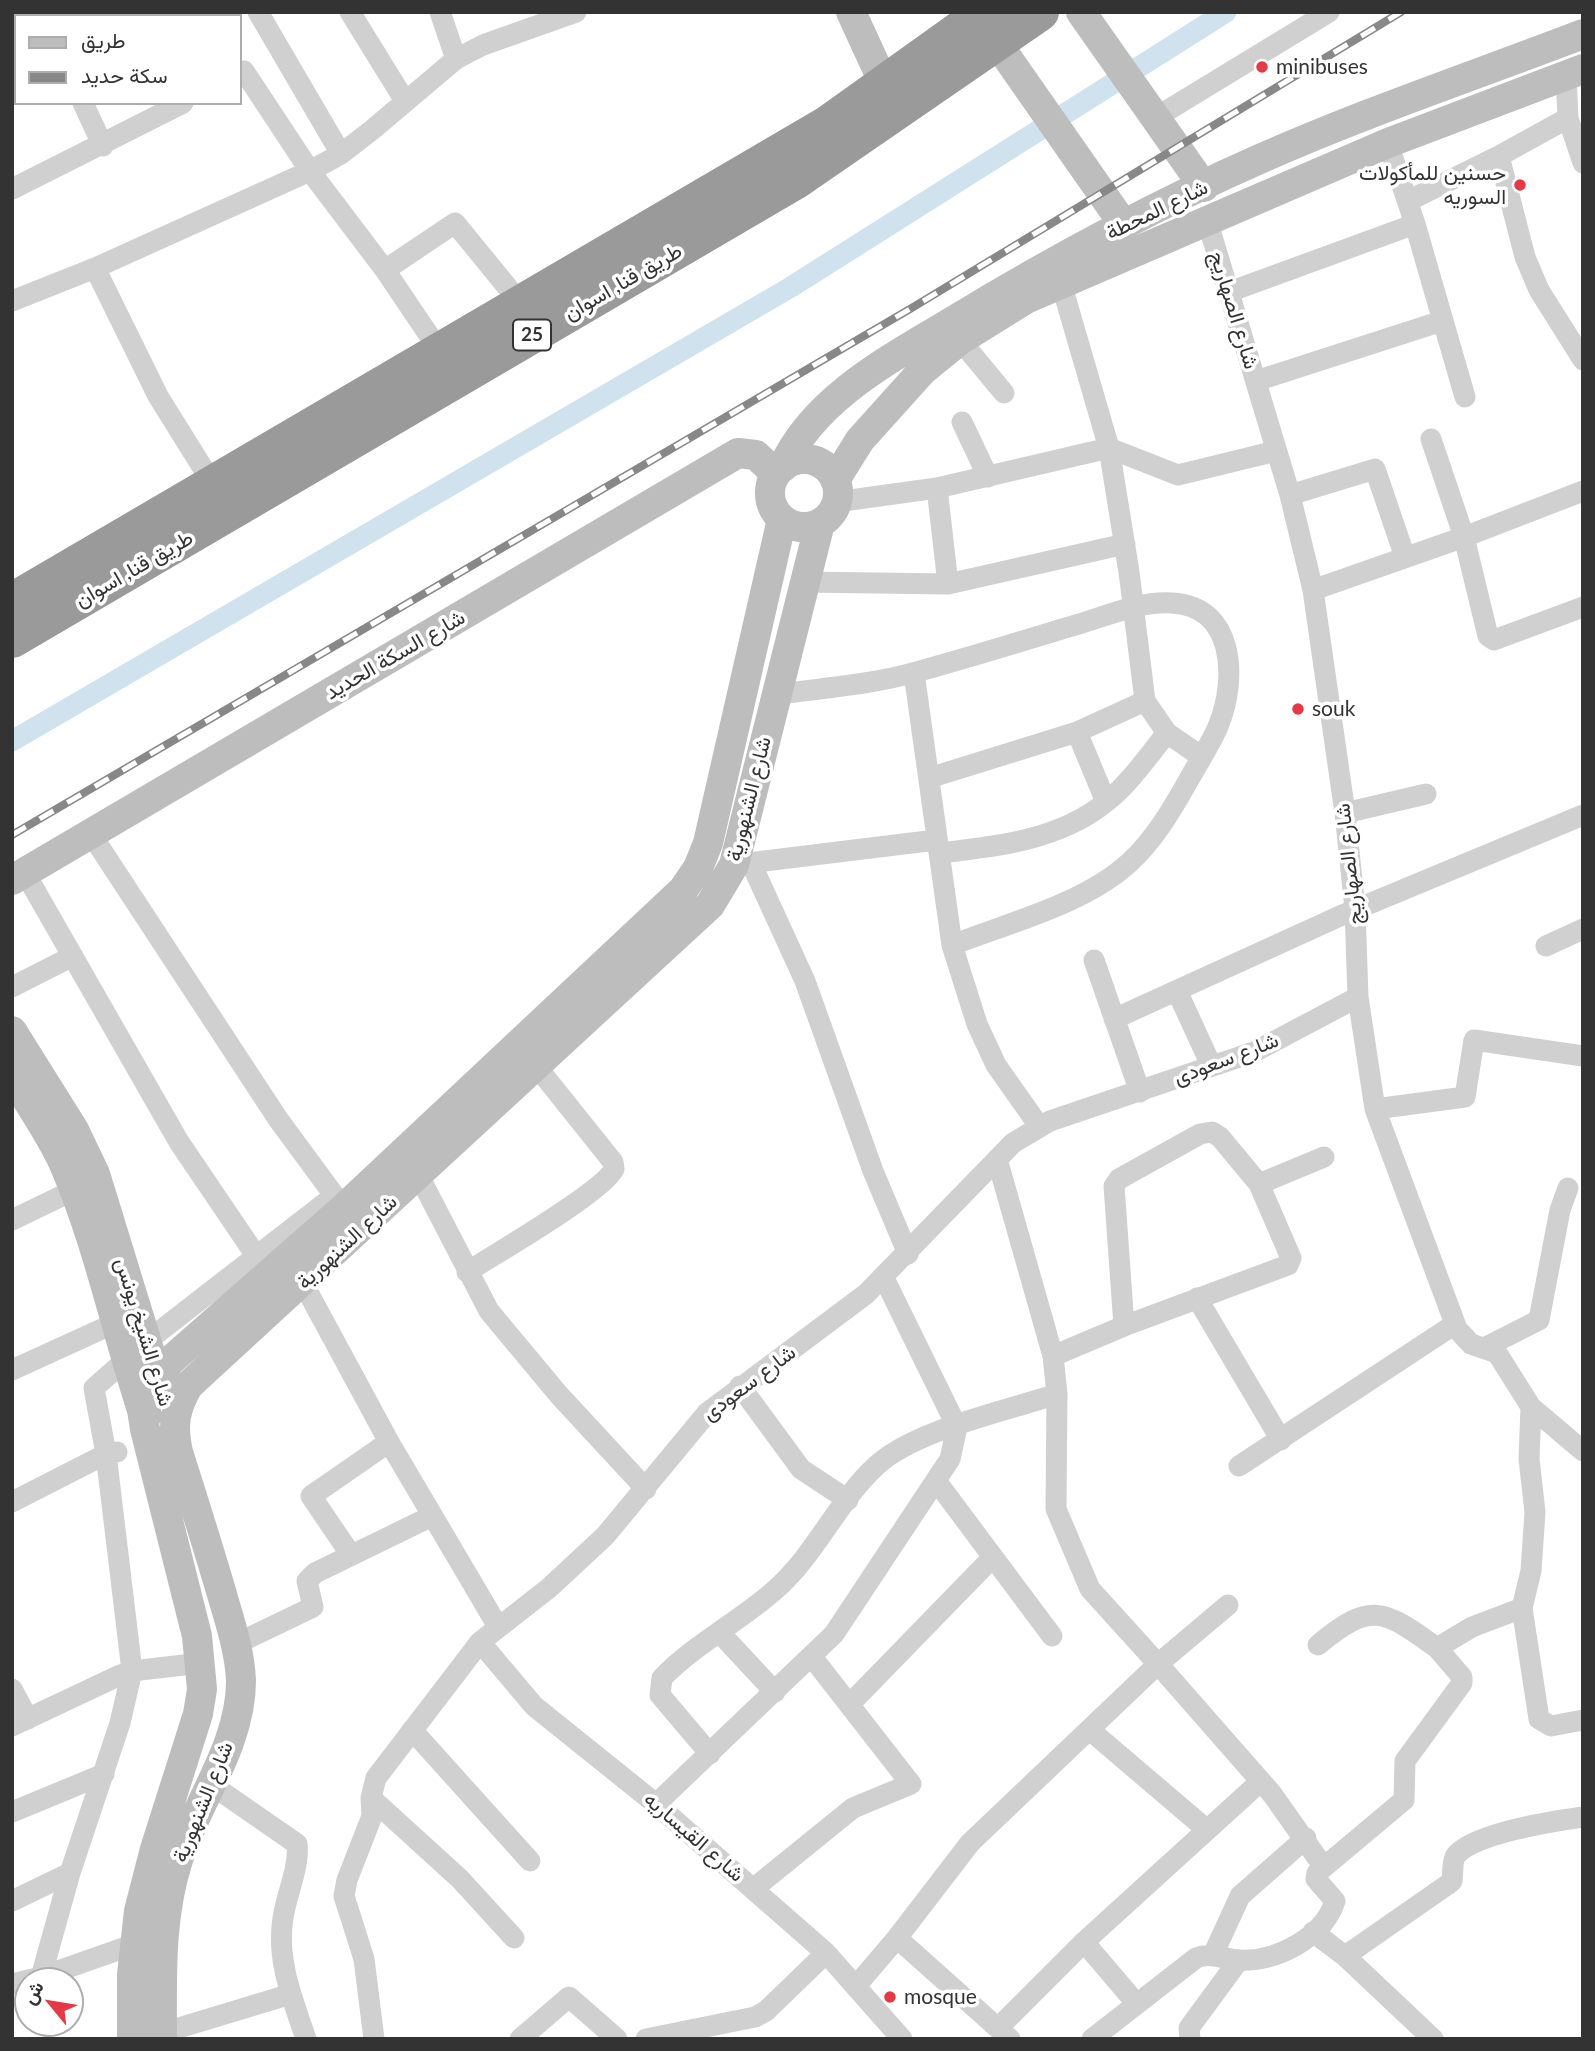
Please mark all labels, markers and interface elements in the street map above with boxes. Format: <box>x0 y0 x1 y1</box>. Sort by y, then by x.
legend <box>14 14 242 105</box>
text: طريق <box>81 27 126 52</box>
place label: minibuses <box>1276 54 1368 80</box>
marker: minibuses <box>1254 59 1270 75</box>
text: سكة حديد <box>81 62 168 87</box>
place label: حسنين للمأكولات السوريه <box>1359 160 1506 210</box>
street label: شارع المحطة <box>1102 175 1212 245</box>
marker: حسنين للمأكولات السوريه <box>1512 177 1528 193</box>
street label: طريق قنا, اسوان <box>560 238 686 326</box>
street label: شارع الصهاريج <box>1204 248 1264 372</box>
road number: 25 <box>513 320 551 350</box>
street label: طريق قنا, اسوان <box>71 525 197 613</box>
street label: شارع السكة الحديد <box>321 605 469 705</box>
place label: souk <box>1312 696 1355 722</box>
marker: souk <box>1290 701 1306 717</box>
street label: شارع الشنهورية <box>721 734 777 864</box>
street label: شارع الصهاريج <box>1330 802 1368 926</box>
street label: شارع سعودى <box>1170 1027 1282 1091</box>
street label: شارع الشنهورية <box>292 1189 402 1295</box>
street label: شارع الشيخ يونس <box>109 1255 179 1409</box>
street label: شارع سعودى <box>697 1340 801 1426</box>
street label: شارع الشنهورية <box>167 1738 239 1866</box>
street label: شارع القيساريه <box>639 1787 749 1887</box>
north arrow <box>14 1967 84 2037</box>
text: ش <box>16 1977 48 2008</box>
place label: mosque <box>904 1984 977 2010</box>
marker: mosque <box>882 1989 898 2005</box>

